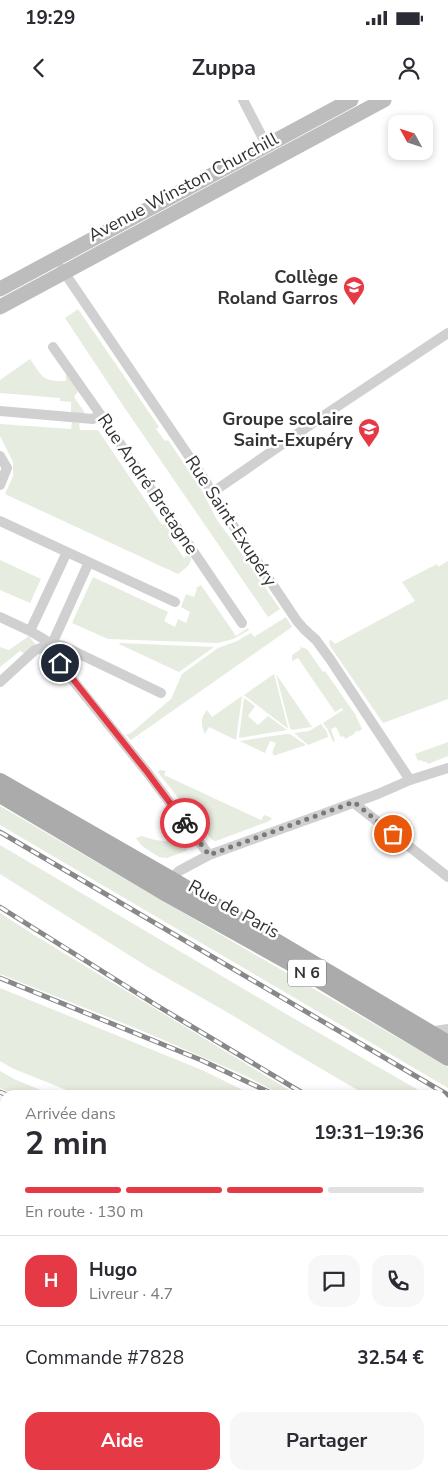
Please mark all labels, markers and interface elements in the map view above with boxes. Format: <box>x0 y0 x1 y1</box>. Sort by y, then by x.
text: 19:29 <box>25 5 75 31</box>
text: Zuppa <box>192 53 256 83</box>
icon: back <box>25 54 53 82</box>
icon: person <box>395 54 423 82</box>
north arrow <box>388 115 432 160</box>
map controls <box>388 115 433 160</box>
street label: Avenue Winston Churchill <box>84 126 283 247</box>
place label: Collège Roland Garros <box>218 265 338 310</box>
school or university icon: Collège Roland Garros <box>342 275 366 306</box>
place label: Groupe scolaire Saint-Exupéry <box>222 407 354 452</box>
street label: Rue André Bretagne <box>92 409 204 559</box>
school or university icon: Groupe scolaire Saint-Exupéry <box>357 417 381 448</box>
street label: Rue Saint-Exupéry <box>180 451 283 592</box>
pin <box>39 642 81 684</box>
icon: home <box>46 649 74 677</box>
courier <box>160 798 210 848</box>
icon: bike <box>171 809 199 837</box>
pin <box>372 813 414 855</box>
icon: bag <box>379 820 407 848</box>
street label: Rue de Paris <box>184 874 284 944</box>
road number: N 6 <box>288 960 326 986</box>
text: Arrivée dans <box>25 1103 116 1125</box>
text: 19:31–19:36 <box>314 1120 424 1146</box>
text: 2 min <box>25 1122 108 1165</box>
text: En route · 130 m <box>25 1201 144 1223</box>
button: chat <box>308 1255 360 1307</box>
button: phone <box>372 1255 424 1307</box>
text: Hugo <box>89 1257 137 1283</box>
text: H <box>44 1268 58 1294</box>
text: Livreur · 4.7 <box>89 1283 173 1305</box>
text: Commande #7828 <box>25 1345 184 1371</box>
text: 32.54 € <box>357 1345 424 1371</box>
button: Aide <box>25 1412 220 1470</box>
button: Partager <box>230 1412 424 1470</box>

